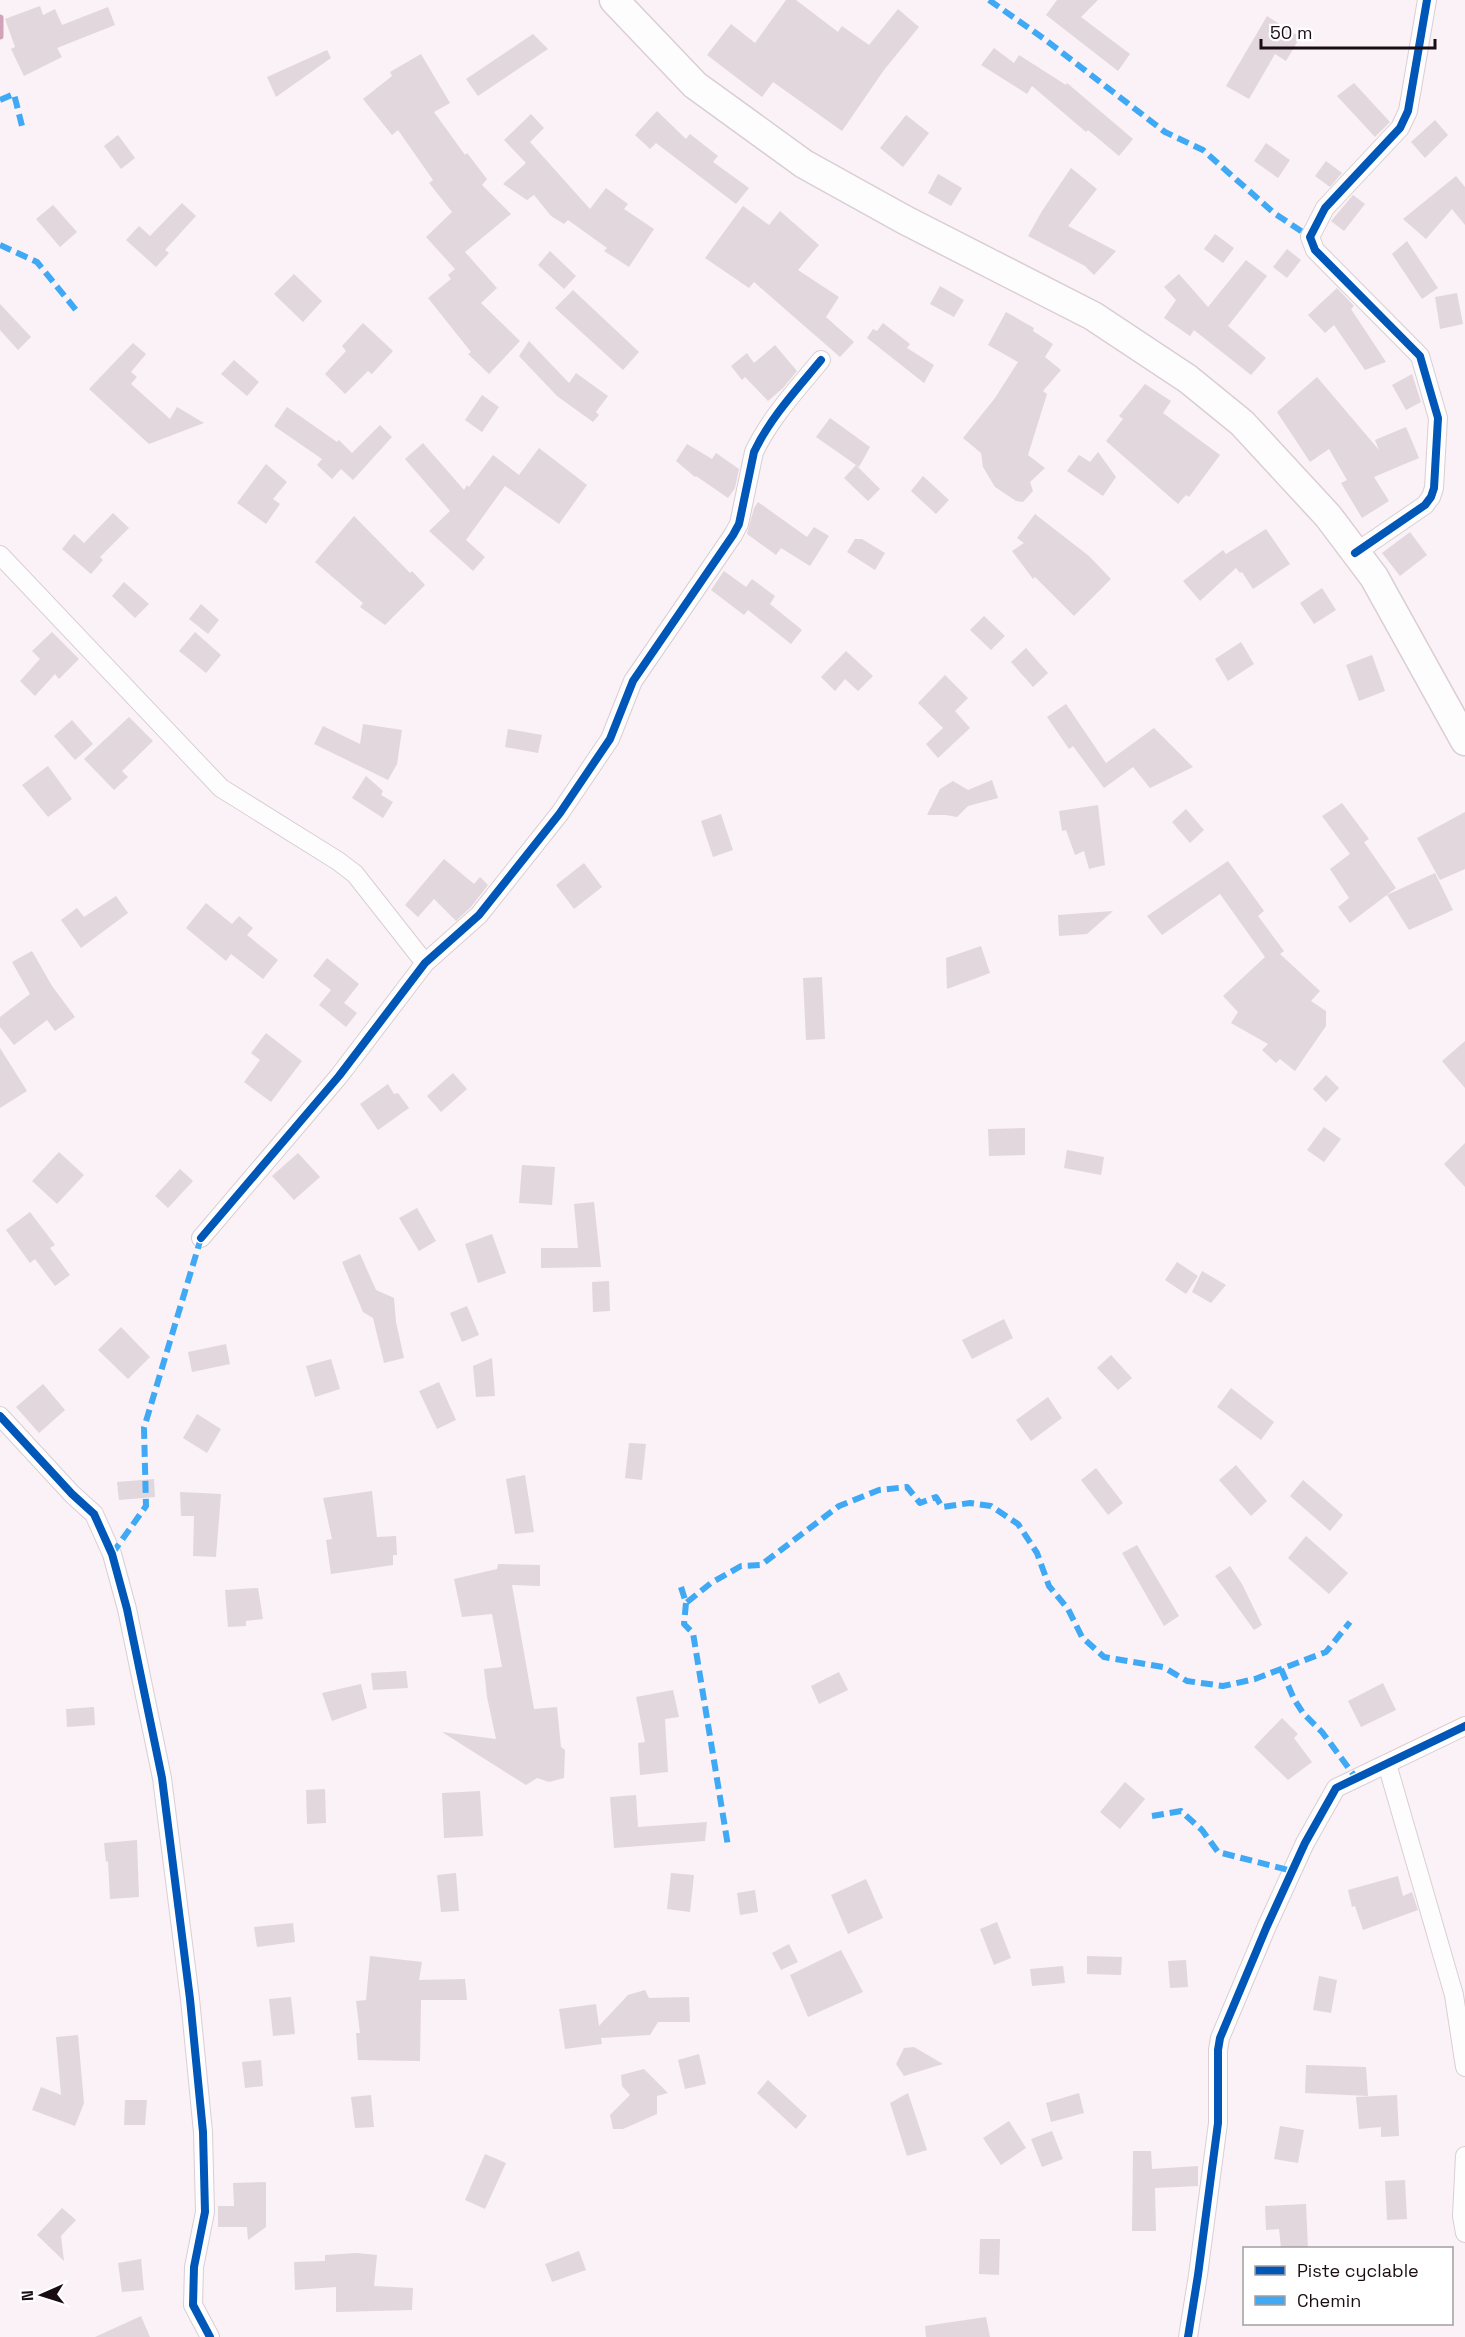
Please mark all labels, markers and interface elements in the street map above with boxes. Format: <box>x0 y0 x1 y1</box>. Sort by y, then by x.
scale bar <box>1261 12 1435 50</box>
text: 50 m <box>1270 21 1312 44</box>
legend <box>1243 2247 1453 2325</box>
text: Piste cyclable <box>1297 2259 1419 2282</box>
north arrow <box>12 2265 72 2325</box>
text: Chemin <box>1297 2289 1361 2312</box>
text: N <box>17 2290 38 2302</box>

